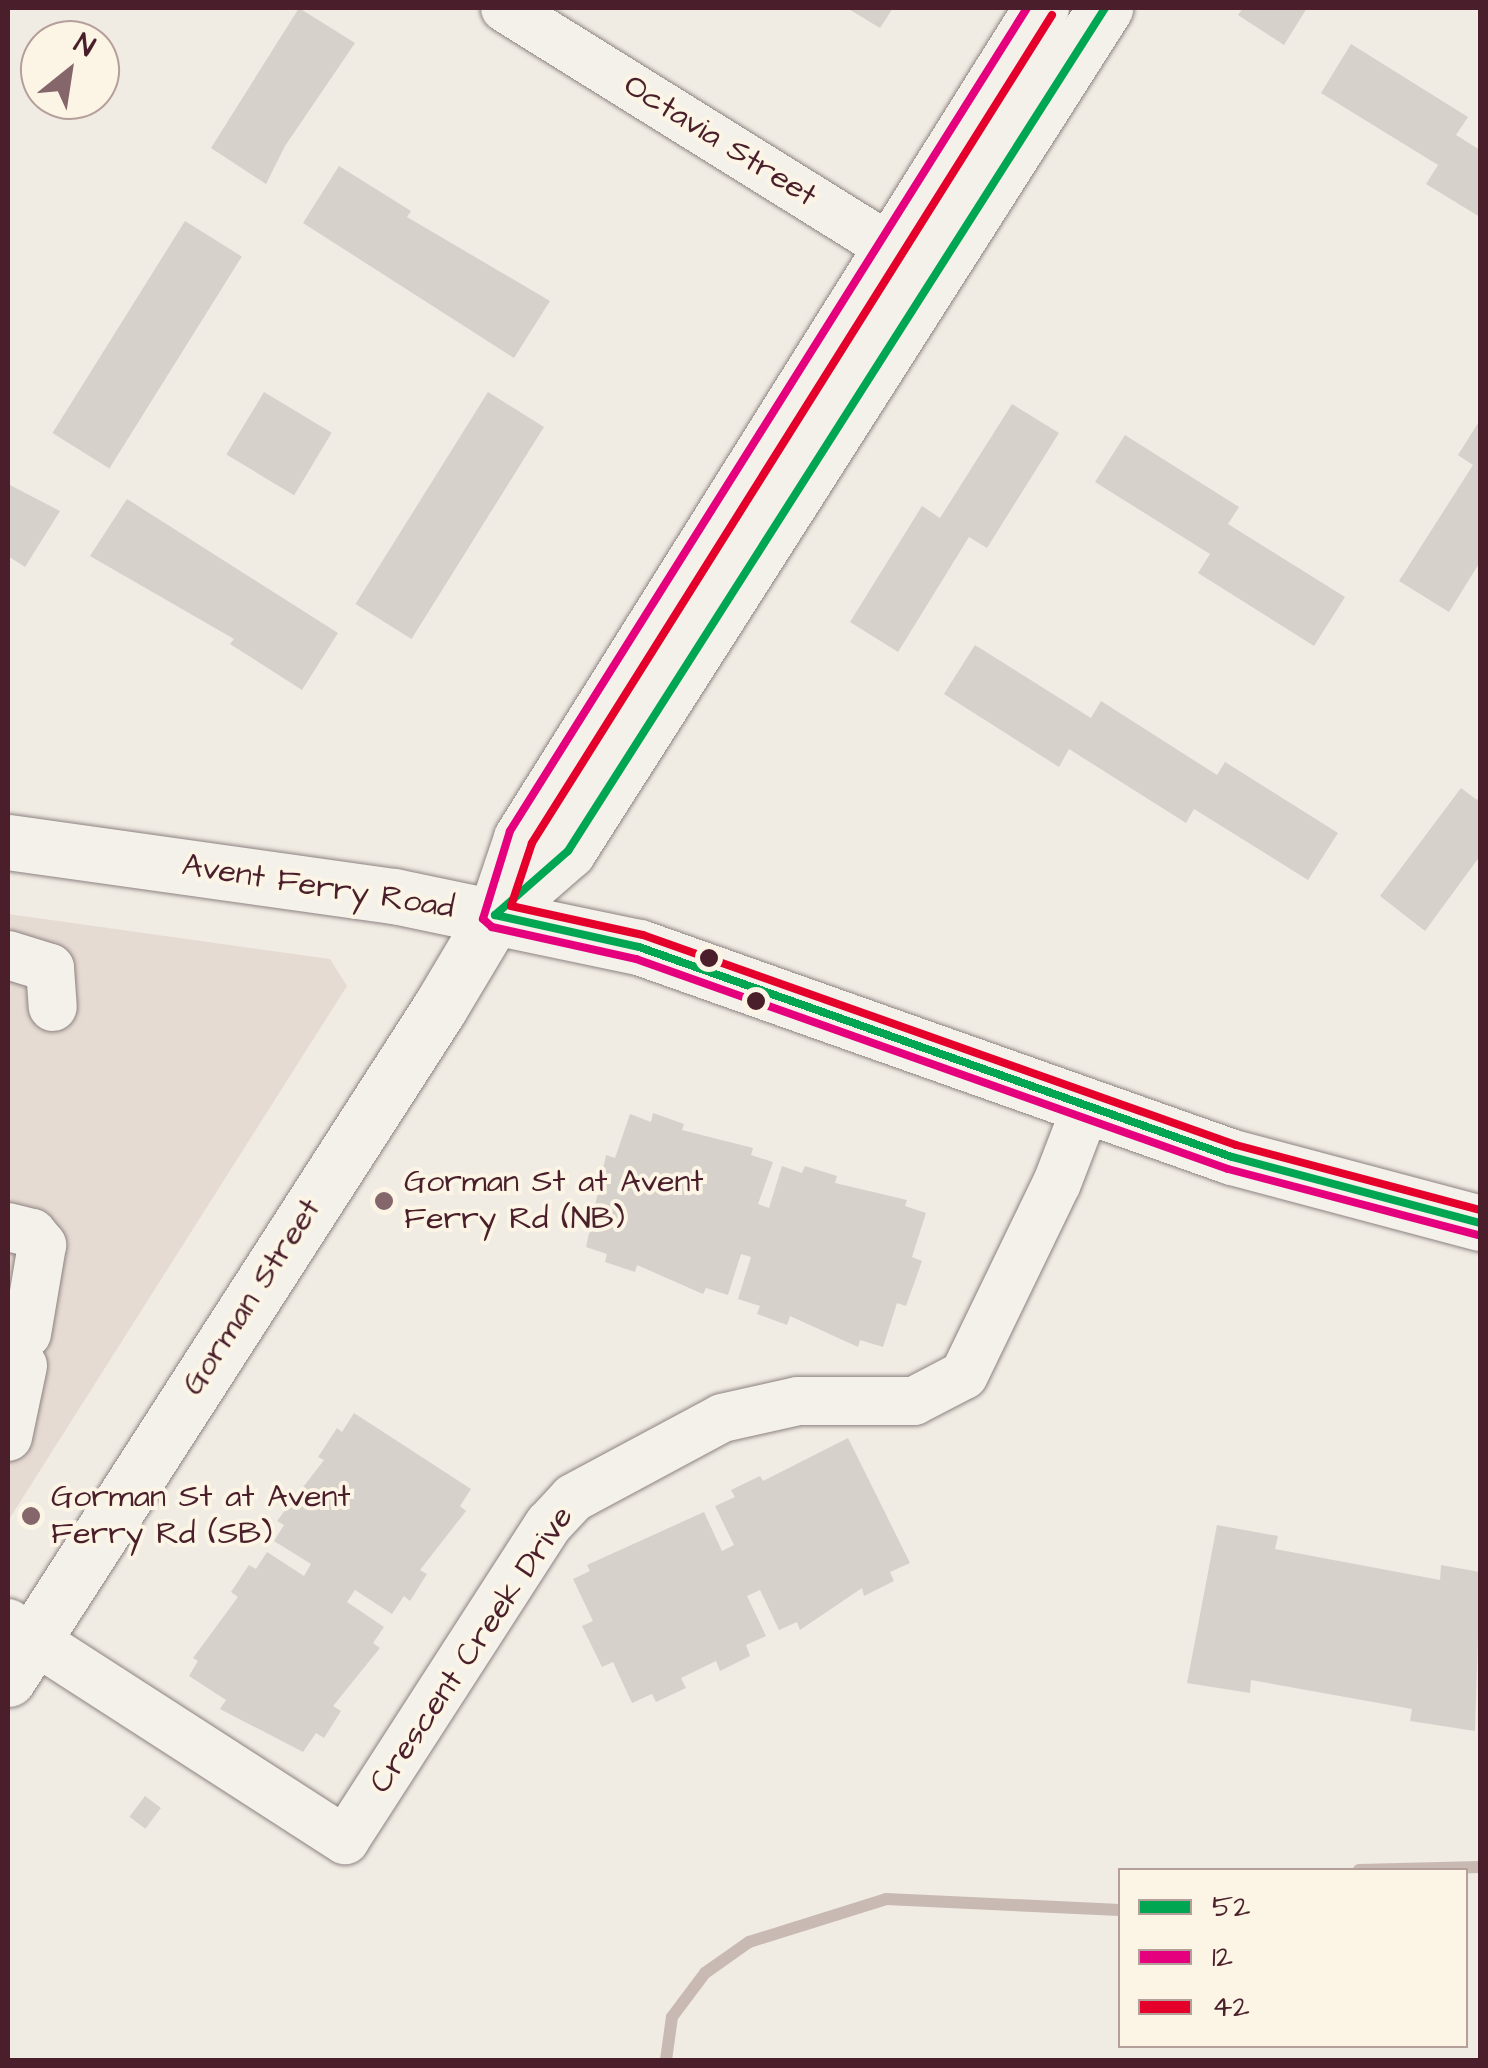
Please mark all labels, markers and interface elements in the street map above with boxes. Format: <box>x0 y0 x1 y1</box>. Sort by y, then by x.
north arrow <box>20 20 120 120</box>
text: N <box>67 24 102 67</box>
street label: Octavia Street <box>616 66 824 216</box>
street label: Avent Ferry Road <box>179 847 457 927</box>
unlabelled marker <box>699 948 719 968</box>
unlabelled marker <box>746 991 766 1011</box>
place label: Gorman St at Avent Ferry Rd (NB) <box>404 1164 704 1239</box>
marker: Gorman St at Avent Ferry Rd (NB) <box>373 1190 395 1212</box>
street label: Gorman Street <box>174 1192 330 1402</box>
place label: Gorman St at Avent Ferry Rd (SB) <box>51 1479 351 1554</box>
street label: Crescent Creek Drive <box>362 1499 582 1801</box>
marker: Gorman St at Avent Ferry Rd (SB) <box>20 1505 42 1527</box>
legend <box>1118 1868 1468 2048</box>
text: 52 <box>1212 1886 1250 1928</box>
text: 12 <box>1212 1936 1233 1978</box>
text: 42 <box>1212 1986 1250 2028</box>

